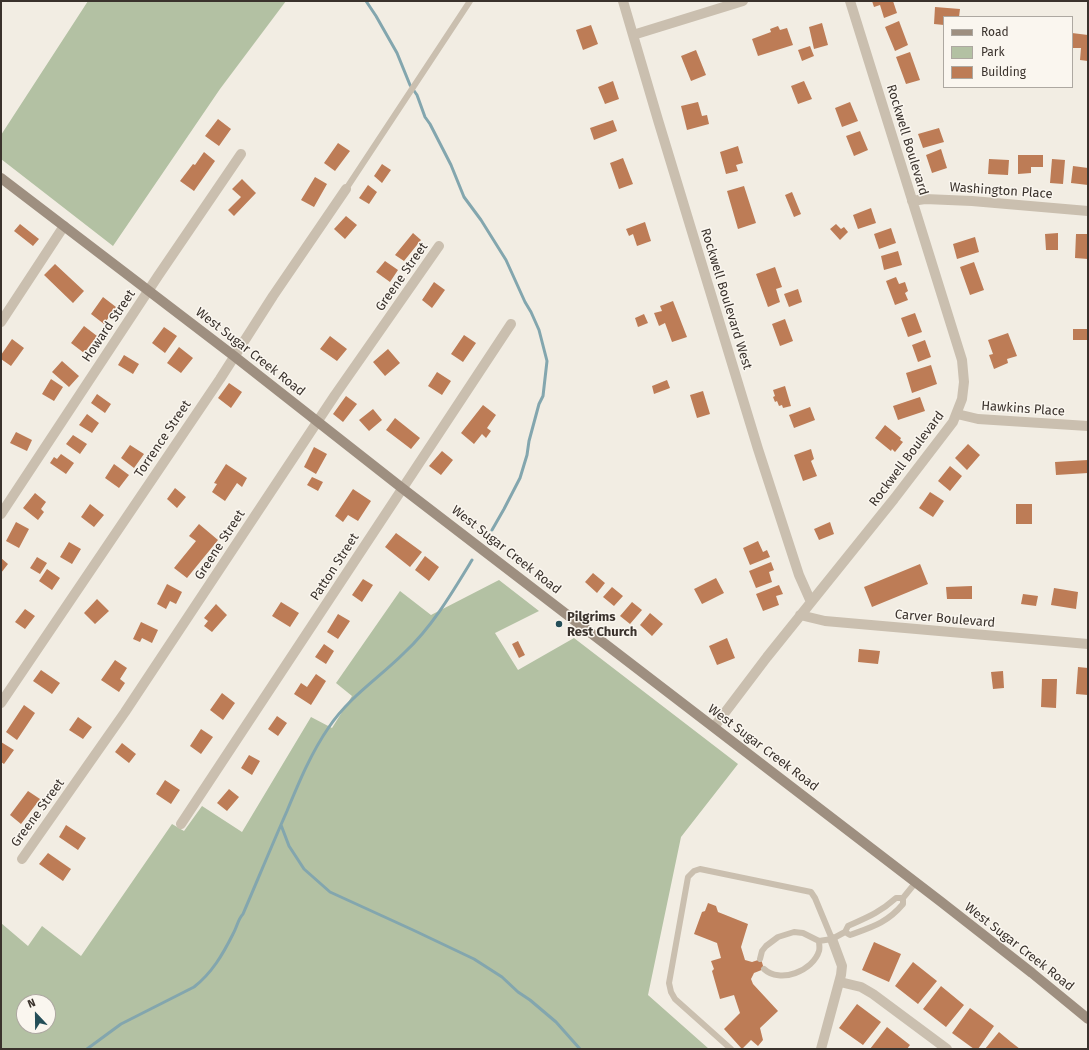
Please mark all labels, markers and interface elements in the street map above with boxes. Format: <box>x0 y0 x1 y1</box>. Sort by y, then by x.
legend <box>943 16 1073 88</box>
text: Road <box>981 25 1009 39</box>
text: Park <box>981 45 1005 59</box>
text: Building <box>981 65 1026 79</box>
street label: Rockwell Boulevard <box>883 83 931 197</box>
street label: Washington Place <box>949 180 1053 202</box>
street label: Rockwell Boulevard West <box>697 226 755 372</box>
street label: Greene Street <box>373 240 431 314</box>
street label: Howard Street <box>79 287 139 365</box>
street label: West Sugar Creek Road <box>192 304 308 400</box>
street label: Torrence Street <box>131 397 195 481</box>
street label: Hawkins Place <box>981 398 1065 420</box>
street label: Rockwell Boulevard <box>866 408 948 510</box>
street label: West Sugar Creek Road <box>448 502 564 598</box>
street label: Greene Street <box>192 507 248 583</box>
street label: Patton Street <box>307 530 363 604</box>
street label: Carver Boulevard <box>894 607 996 631</box>
place label: Pilgrims Rest Church <box>567 609 637 640</box>
marker: Pilgrims Rest Church <box>554 619 564 629</box>
street label: West Sugar Creek Road <box>705 701 821 795</box>
street label: Greene Street <box>8 776 68 850</box>
street label: West Sugar Creek Road <box>961 899 1077 995</box>
north arrow <box>16 994 56 1034</box>
text: N <box>26 996 38 1011</box>

